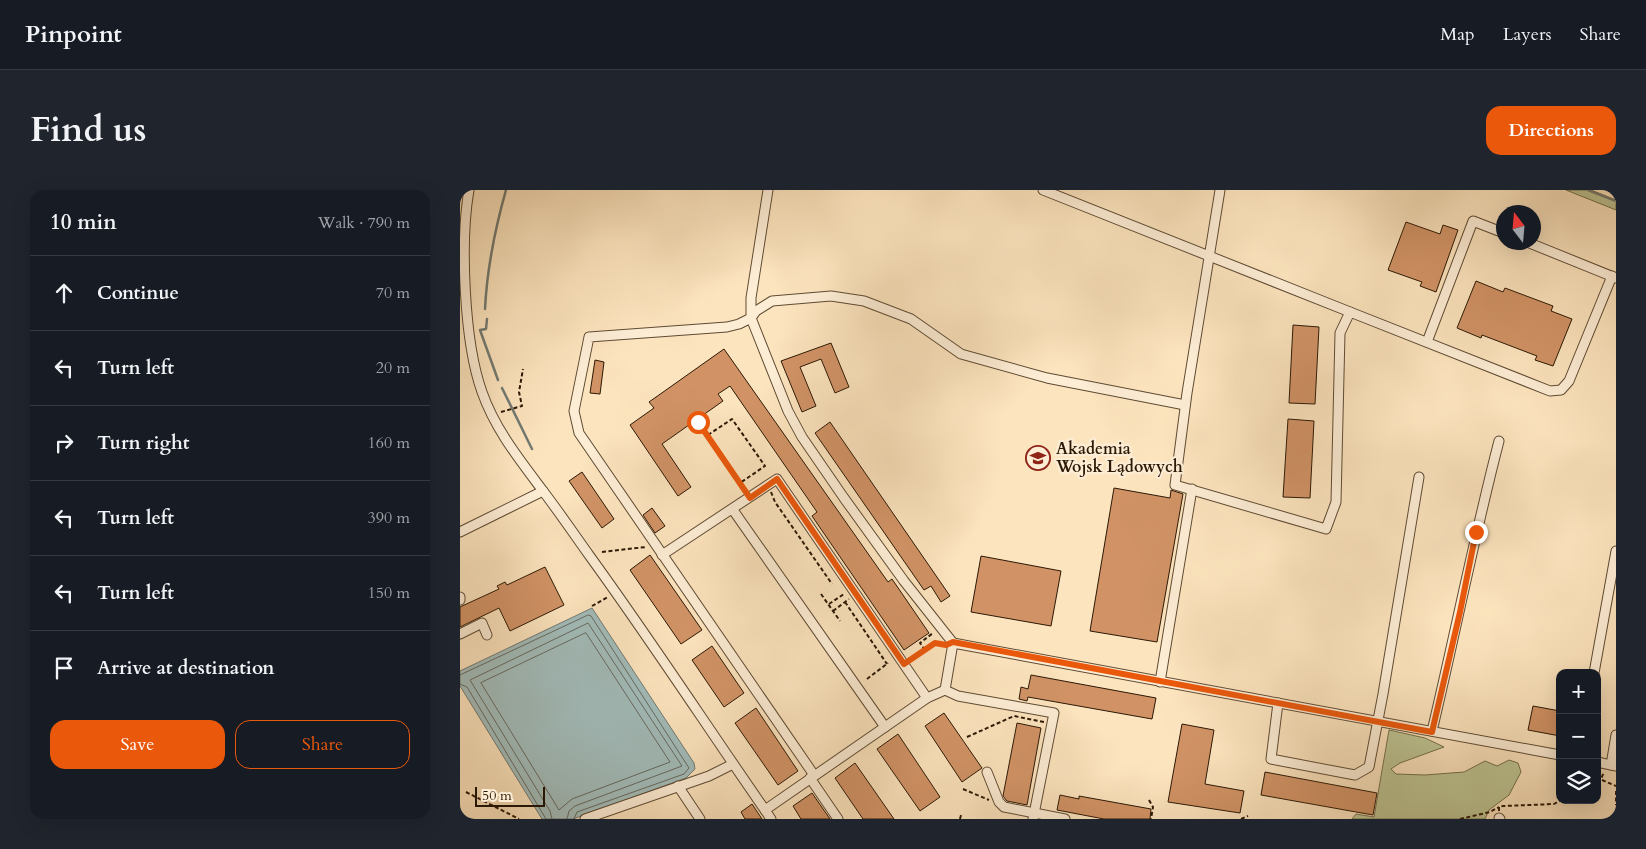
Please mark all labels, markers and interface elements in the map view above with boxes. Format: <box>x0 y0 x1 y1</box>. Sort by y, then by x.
text: Pinpoint <box>25 18 122 51</box>
text: Map <box>1440 22 1475 47</box>
text: Layers <box>1503 22 1552 47</box>
text: Share <box>1580 22 1621 47</box>
text: Find us <box>30 106 146 154</box>
button: Directions <box>1486 106 1616 155</box>
north arrow <box>1496 205 1541 250</box>
text: 10 min <box>50 208 117 237</box>
text: Walk · 790 m <box>318 212 410 234</box>
icon: ahead <box>50 279 78 307</box>
text: Continue <box>97 280 179 306</box>
text: 70 m <box>376 282 410 304</box>
icon: left <box>50 354 78 382</box>
text: Turn left <box>97 355 174 381</box>
text: 20 m <box>376 357 410 379</box>
route start <box>687 411 710 434</box>
icon: right <box>50 429 78 457</box>
text: Turn right <box>97 430 189 456</box>
text: 160 m <box>368 432 410 454</box>
place label: Akademia Wojsk Lądowych <box>1055 438 1183 478</box>
school or university icon: Akademia Wojsk Lądowych <box>1025 445 1051 471</box>
icon: left <box>50 504 78 532</box>
text: Turn left <box>97 505 174 531</box>
text: 390 m <box>368 507 410 529</box>
route end <box>1465 521 1488 544</box>
icon: left <box>50 579 78 607</box>
text: Turn left <box>97 580 174 606</box>
text: 150 m <box>368 582 410 604</box>
icon: arrive <box>50 654 78 682</box>
text: Arrive at destination <box>97 655 274 681</box>
map controls <box>1556 669 1601 804</box>
button: + <box>1556 669 1601 714</box>
button: − <box>1556 714 1601 759</box>
button: Save <box>50 720 225 769</box>
button: Share <box>235 720 410 769</box>
button: layers <box>1556 759 1601 804</box>
scale bar <box>475 784 545 807</box>
text: 50 m <box>482 786 512 805</box>

